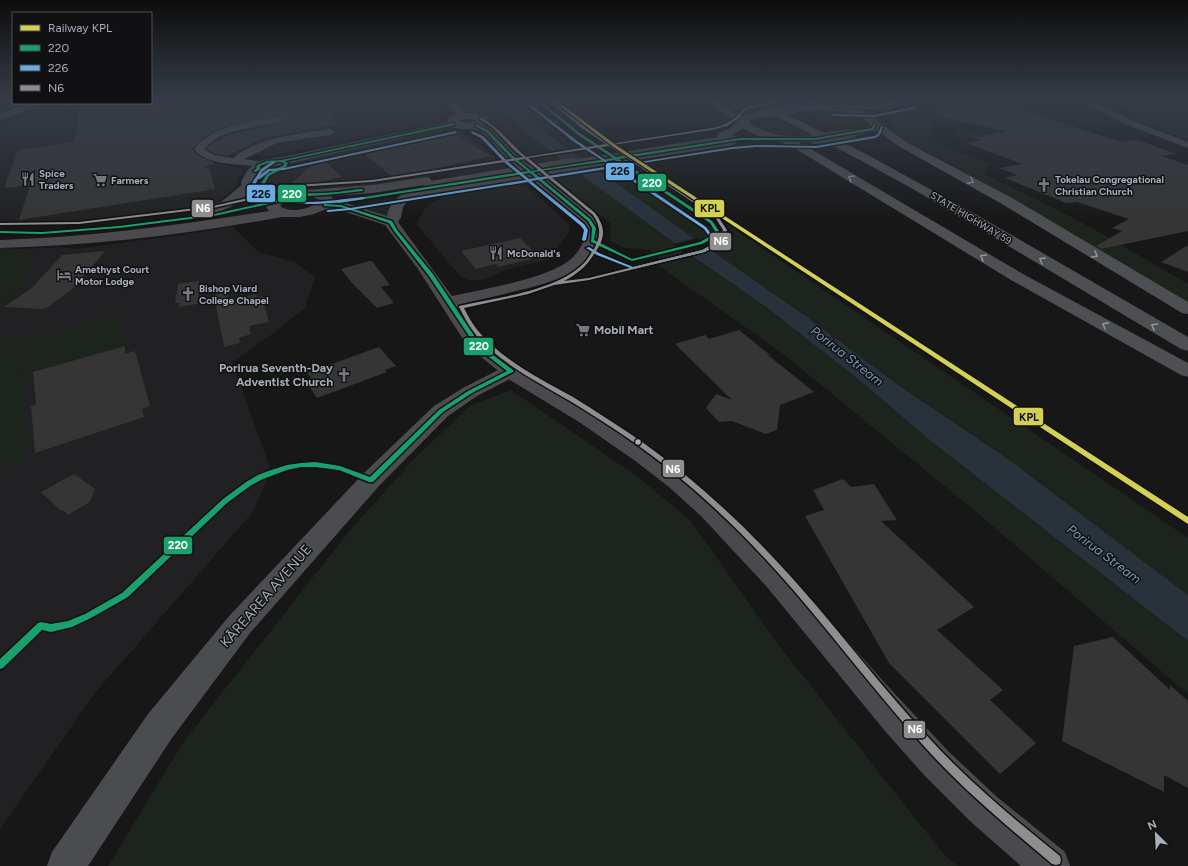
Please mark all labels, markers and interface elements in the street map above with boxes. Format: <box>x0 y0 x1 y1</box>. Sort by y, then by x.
legend <box>12 12 152 104</box>
text: Railway KPL <box>48 21 113 35</box>
text: 220 <box>48 41 69 55</box>
text: 226 <box>48 61 68 75</box>
text: N6 <box>48 81 64 95</box>
line badge: 226 <box>605 162 635 181</box>
text: 226 <box>610 165 630 178</box>
place label: Spice Traders <box>39 167 74 192</box>
restaurant icon: Spice Traders <box>20 171 36 187</box>
supermarket icon: Farmers <box>92 172 108 188</box>
line badge: 220 <box>637 173 667 192</box>
place label: Tokelau Congregational Christian Church <box>1055 173 1164 198</box>
place label: Farmers <box>111 174 149 187</box>
one-way arrow <box>848 175 855 182</box>
one-way arrow <box>967 176 974 184</box>
text: 220 <box>642 177 662 190</box>
church icon: Tokelau Congregational Christian Church <box>1036 177 1052 193</box>
line badge: 226 <box>246 184 276 203</box>
line badge: 220 <box>277 184 307 203</box>
text: 226 <box>251 188 271 201</box>
text: 220 <box>282 188 302 201</box>
street label: STATE HIGHWAY 59 <box>928 189 1014 248</box>
line badge: N6 <box>191 199 214 218</box>
line badge: KPL <box>694 199 725 218</box>
text: N6 <box>196 202 211 215</box>
text: KPL <box>700 202 720 215</box>
line badge: N6 <box>709 232 732 251</box>
text: N6 <box>714 235 729 248</box>
restaurant icon: McDonald's <box>488 245 504 261</box>
place label: McDonald's <box>507 247 561 260</box>
one-way arrow <box>1091 250 1098 257</box>
one-way arrow <box>980 254 987 262</box>
one-way arrow <box>1039 257 1046 265</box>
place label: Amethyst Court Motor Lodge <box>75 263 149 288</box>
hotel icon: Amethyst Court Motor Lodge <box>56 267 72 283</box>
place label: Bishop Viard College Chapel <box>199 282 269 307</box>
church icon: Bishop Viard College Chapel <box>180 286 196 302</box>
supermarket icon: Mobil Mart <box>575 322 591 338</box>
place label: Mobil Mart <box>594 323 654 337</box>
water label: Porirua Stream <box>808 323 886 389</box>
one-way arrow <box>1102 323 1109 330</box>
one-way arrow <box>1151 323 1158 330</box>
line badge: 220 <box>463 337 494 356</box>
text: 220 <box>469 340 489 353</box>
place label: Porirua Seventh-Day Adventist Church <box>219 361 333 389</box>
church icon: Porirua Seventh-Day Adventist Church <box>336 367 352 383</box>
line badge: KPL <box>1013 407 1044 426</box>
text: KPL <box>1019 411 1039 424</box>
unlabelled marker <box>633 437 643 447</box>
line badge: N6 <box>662 459 685 478</box>
text: N6 <box>666 463 681 476</box>
water label: Porirua Stream <box>1064 521 1144 587</box>
line badge: 220 <box>163 536 193 555</box>
text: 220 <box>168 539 188 552</box>
street label: KĀREAREA AVENUE <box>217 541 315 651</box>
line badge: N6 <box>903 720 926 739</box>
text: N6 <box>908 723 923 736</box>
north arrow <box>1136 814 1176 854</box>
text: N <box>1146 818 1159 833</box>

